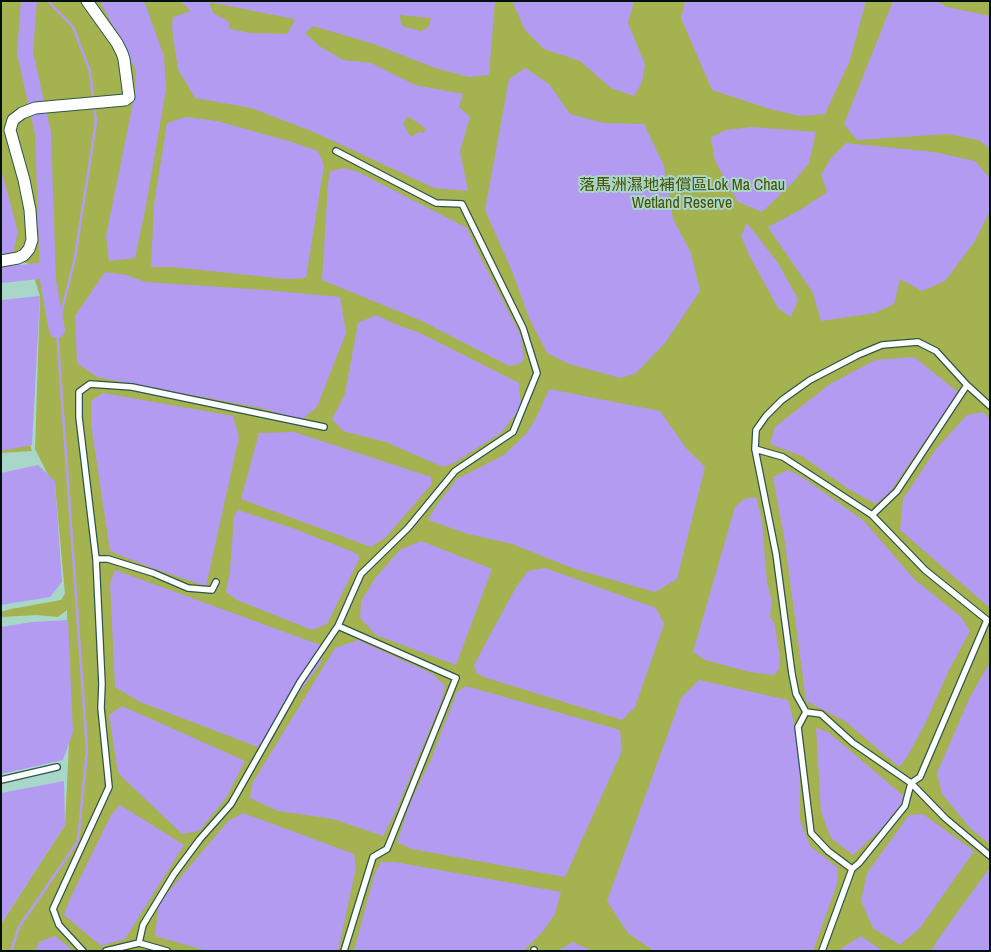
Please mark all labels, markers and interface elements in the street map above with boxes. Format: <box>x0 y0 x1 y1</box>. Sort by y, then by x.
park label: 落馬洲濕地補償區Lok Ma Chau Wetland Reserve <box>579 176 785 214</box>

